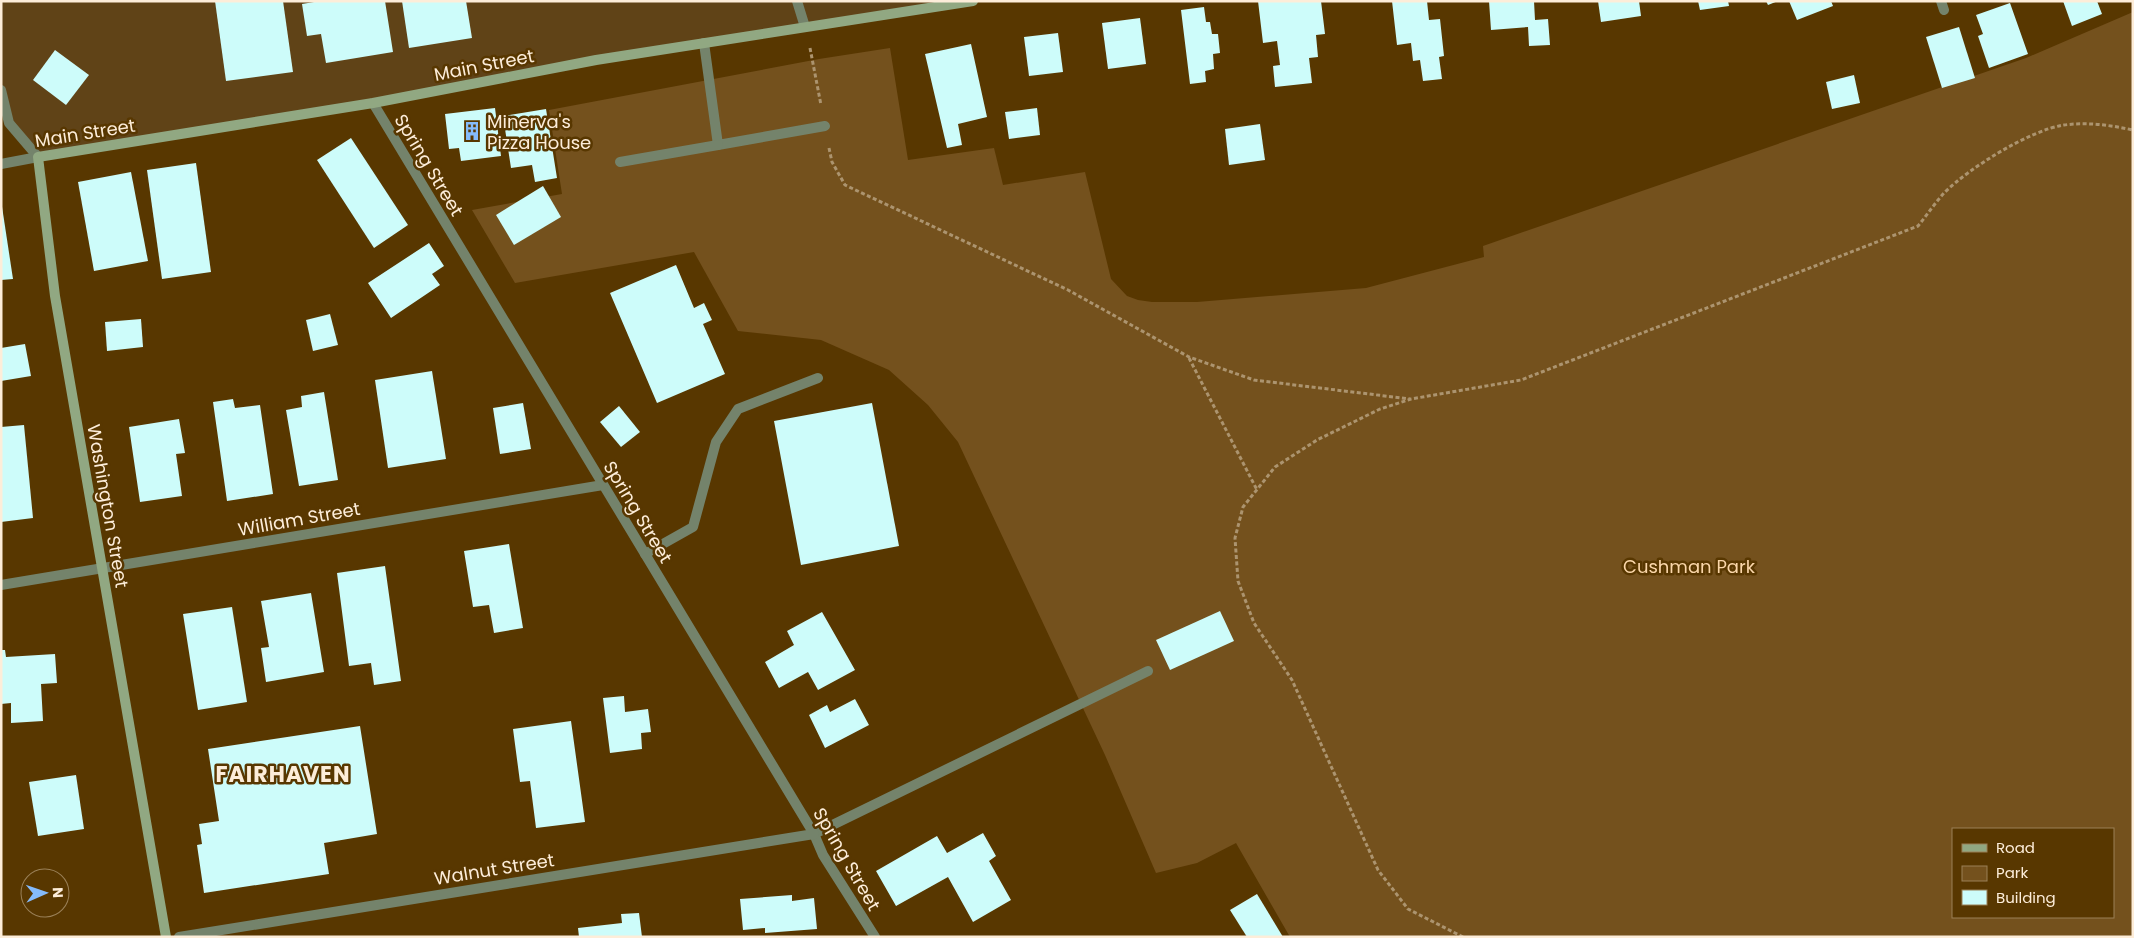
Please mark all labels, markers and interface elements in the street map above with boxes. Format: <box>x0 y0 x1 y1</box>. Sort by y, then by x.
street label: Main Street <box>432 43 536 87</box>
street label: Spring Street <box>389 109 469 221</box>
place label: Minerva's Pizza House <box>487 109 591 155</box>
street label: Main Street <box>33 113 137 153</box>
building icon: Minerva's Pizza House <box>461 120 483 142</box>
street label: Washington Street <box>81 422 135 590</box>
street label: Spring Street <box>598 456 678 568</box>
street label: William Street <box>236 496 362 542</box>
park label: Cushman Park <box>1623 554 1756 579</box>
district label: FAIRHAVEN <box>216 759 350 790</box>
street label: Spring Street <box>807 803 887 915</box>
legend <box>1952 828 2114 918</box>
text: Road <box>1996 837 2035 858</box>
street label: Walnut Street <box>432 847 556 891</box>
text: Park <box>1996 862 2028 883</box>
north arrow <box>20 868 70 918</box>
text: N <box>48 887 68 898</box>
text: Building <box>1996 887 2056 908</box>

